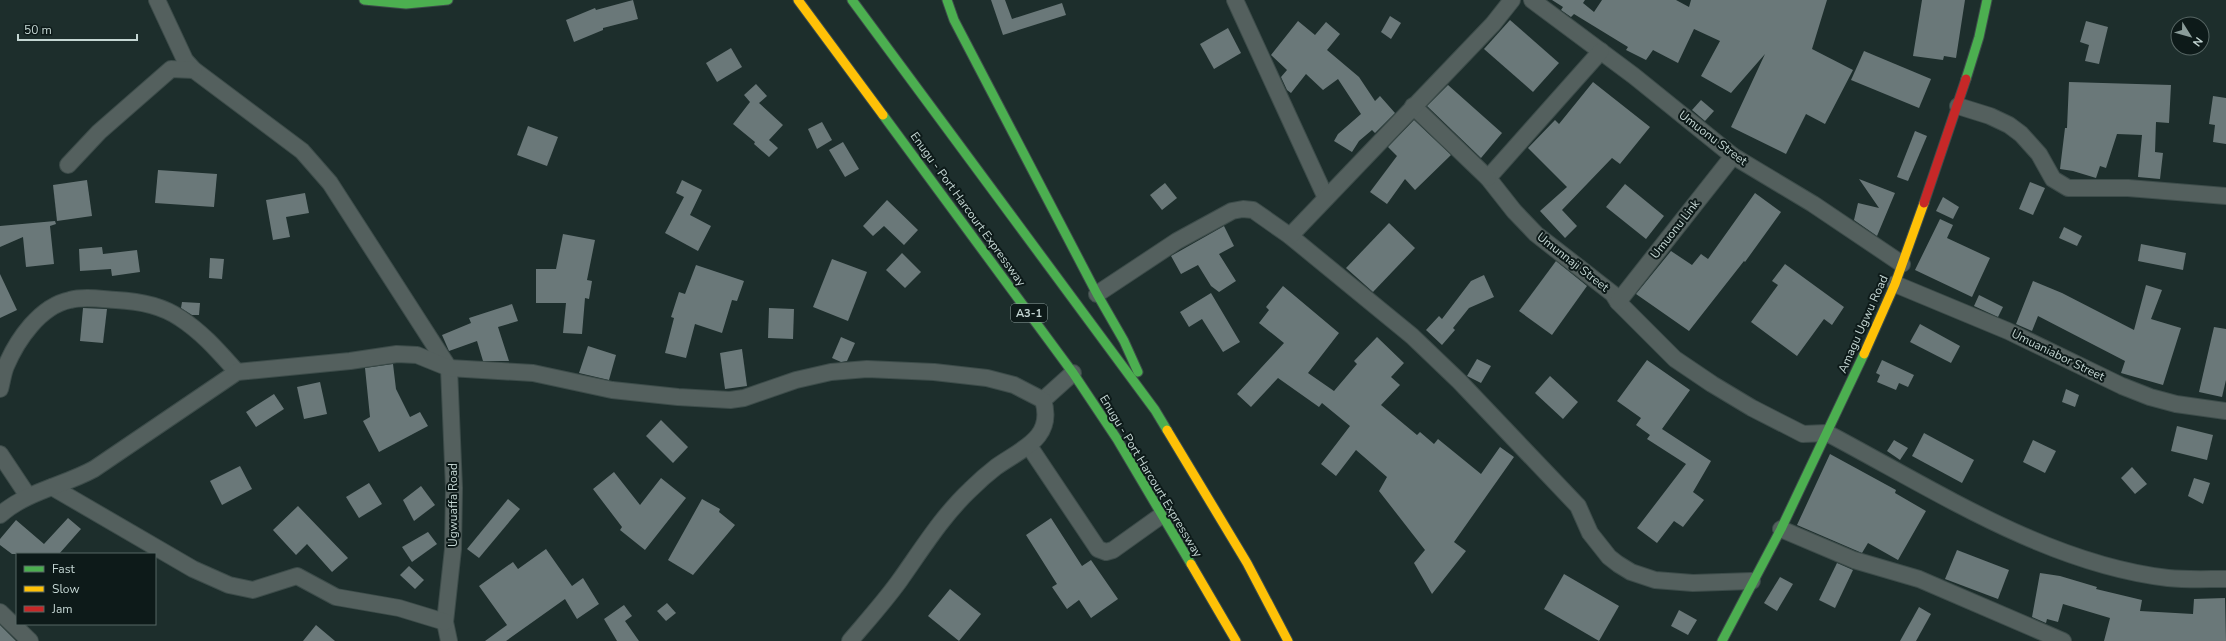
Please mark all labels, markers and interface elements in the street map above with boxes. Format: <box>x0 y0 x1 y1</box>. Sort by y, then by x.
scale bar <box>18 16 137 42</box>
north arrow <box>2170 16 2210 56</box>
text: 50 m <box>24 22 52 38</box>
text: N <box>2189 34 2206 50</box>
street label: Umuonu Street <box>1676 107 1751 169</box>
street label: Enugu - Port Harcourt Expressway <box>907 129 1030 290</box>
street label: Umuonu Link <box>1647 195 1704 262</box>
street label: Umunnaji Street <box>1534 229 1613 296</box>
street label: Amagu Ugwu Road <box>1834 272 1892 376</box>
road number: A3-1 <box>1011 304 1047 322</box>
street label: Umuaniabor Street <box>2009 325 2108 385</box>
street label: Enugu - Port Harcourt Expressway <box>1096 392 1206 561</box>
street label: Ugwuaffa Road <box>445 463 461 547</box>
legend <box>16 553 156 625</box>
text: Fast <box>52 561 75 577</box>
text: Slow <box>52 581 80 597</box>
text: Jam <box>51 601 73 617</box>

